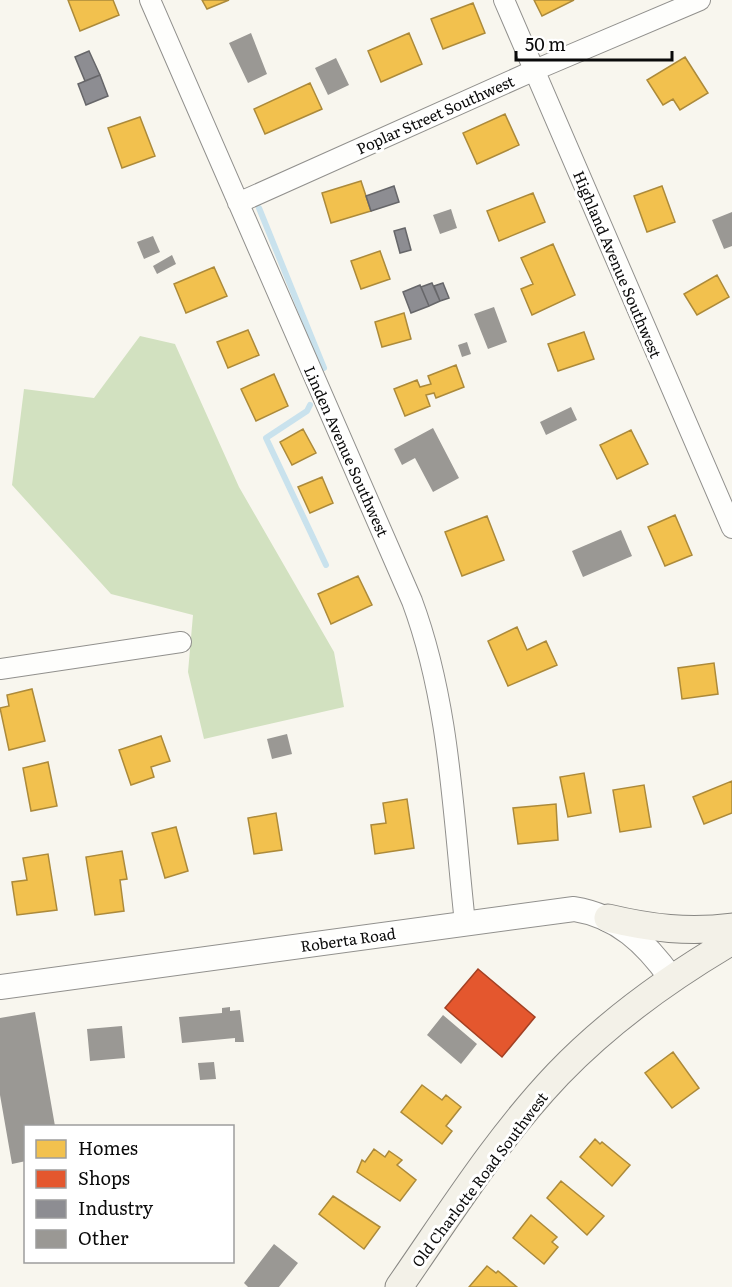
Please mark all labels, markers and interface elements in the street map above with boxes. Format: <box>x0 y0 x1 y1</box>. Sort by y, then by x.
scale bar <box>516 24 672 62</box>
text: 50 m <box>525 30 566 57</box>
street label: Poplar Street Southwest <box>352 69 518 159</box>
street label: Highland Avenue Southwest <box>568 167 668 361</box>
street label: Linden Avenue Southwest <box>299 362 395 540</box>
street label: Roberta Road <box>299 921 397 957</box>
street label: Old Charlotte Road Southwest <box>405 1087 553 1271</box>
legend <box>24 1125 234 1263</box>
text: Homes <box>78 1134 138 1161</box>
text: Shops <box>78 1164 130 1191</box>
text: Industry <box>78 1194 154 1221</box>
text: Other <box>78 1224 129 1251</box>

